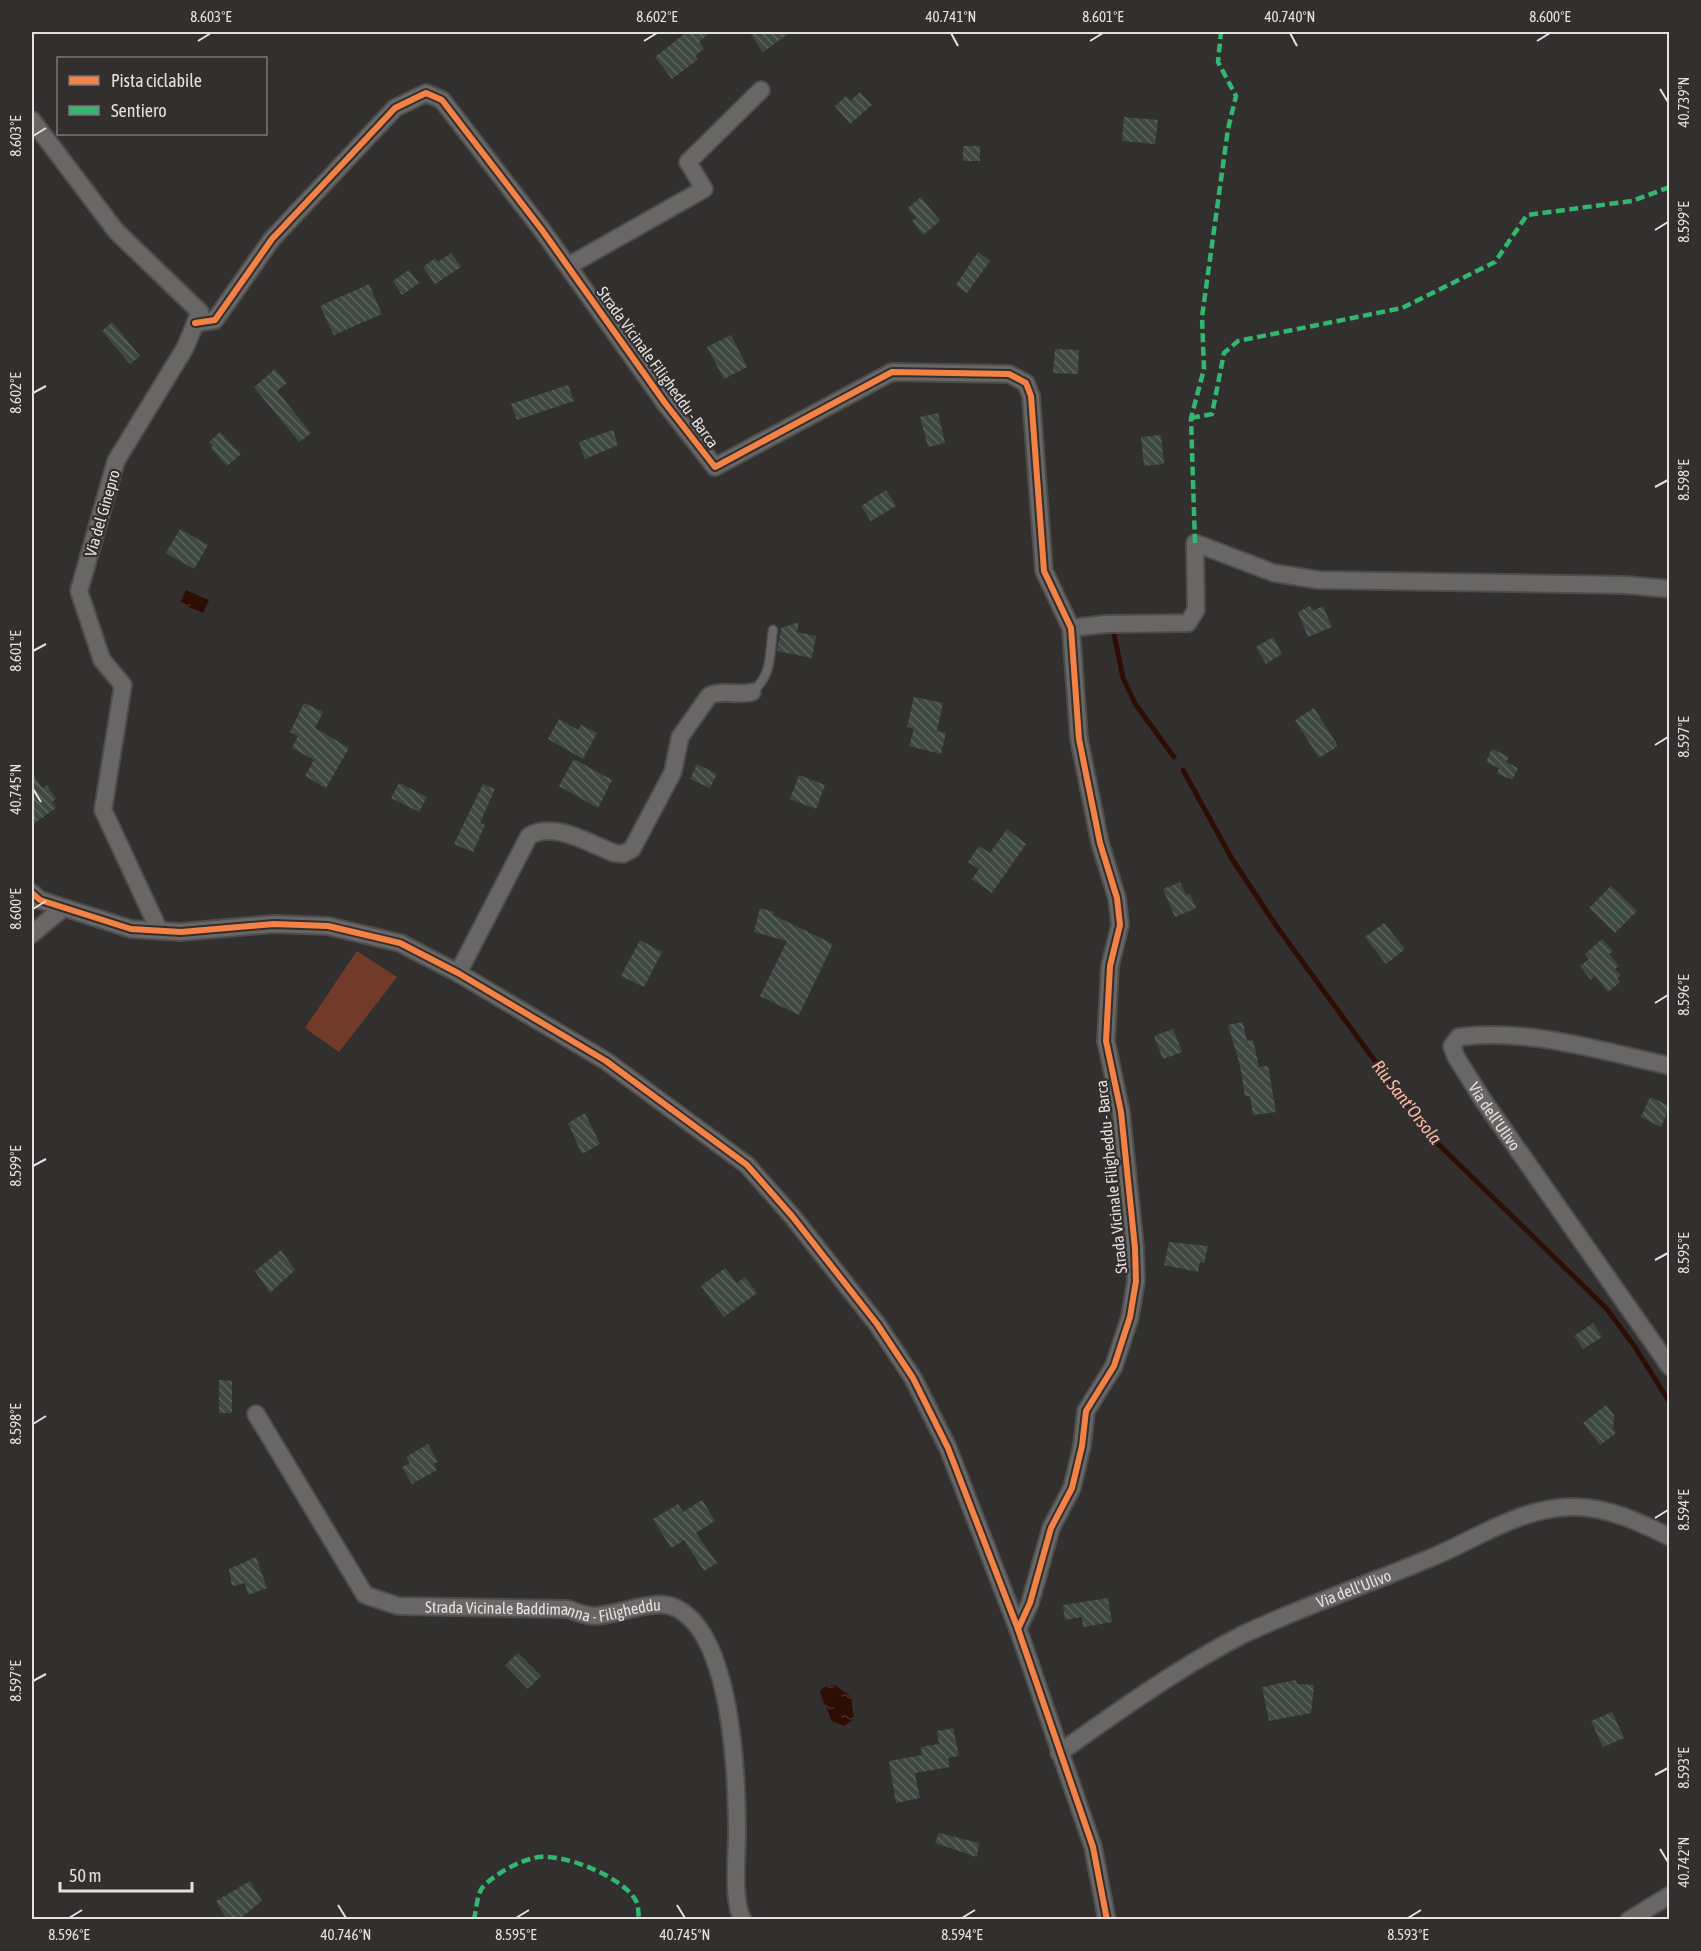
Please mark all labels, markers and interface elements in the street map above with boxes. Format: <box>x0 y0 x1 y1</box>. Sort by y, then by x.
text: 8.603°E <box>190 8 232 25</box>
text: 8.602°E <box>636 8 678 25</box>
text: 40.741°N <box>926 8 976 25</box>
text: 8.601°E <box>1082 8 1124 25</box>
text: 40.740°N <box>1265 8 1315 25</box>
text: 8.600°E <box>1529 8 1571 25</box>
legend <box>57 57 267 135</box>
text: Pista ciclabile <box>111 70 202 91</box>
text: 40.739°N <box>1675 77 1692 127</box>
text: Sentiero <box>111 100 167 121</box>
text: 8.603°E <box>7 115 24 157</box>
text: 8.599°E <box>1675 201 1692 243</box>
street label: Strada Vicinale Filigheddu - Barca <box>593 283 722 452</box>
text: 8.602°E <box>7 372 24 414</box>
text: 8.598°E <box>1675 459 1692 501</box>
street label: Via del Ginepro <box>81 468 124 559</box>
text: 8.601°E <box>7 630 24 672</box>
text: 8.597°E <box>1675 716 1692 758</box>
text: 40.745°N <box>7 764 24 814</box>
text: 8.600°E <box>7 888 24 930</box>
text: 8.596°E <box>1675 974 1692 1016</box>
water label: Riu Sant'Orsola <box>1368 1056 1447 1149</box>
street label: Strada Vicinale Filigheddu - Barca <box>1092 1079 1131 1275</box>
street label: Via dell'Ulivo <box>1465 1079 1524 1154</box>
text: 8.599°E <box>7 1145 24 1187</box>
text: 8.595°E <box>1675 1232 1692 1274</box>
text: 8.598°E <box>7 1403 24 1445</box>
text: 8.594°E <box>1675 1489 1692 1531</box>
street label: Via dell'Ulivo <box>1314 1566 1394 1611</box>
street label: Strada Vicinale Baddimanna - Filigheddu <box>425 1595 661 1625</box>
text: 8.597°E <box>7 1660 24 1702</box>
text: 8.593°E <box>1675 1747 1692 1789</box>
text: 40.742°N <box>1675 1837 1692 1887</box>
scale bar <box>60 1855 192 1893</box>
text: 50 m <box>69 1865 101 1886</box>
text: 8.596°E <box>48 1926 90 1943</box>
text: 40.746°N <box>321 1926 371 1943</box>
text: 8.595°E <box>495 1926 537 1943</box>
text: 40.745°N <box>660 1926 710 1943</box>
text: 8.594°E <box>941 1926 983 1943</box>
text: 8.593°E <box>1387 1926 1429 1943</box>

